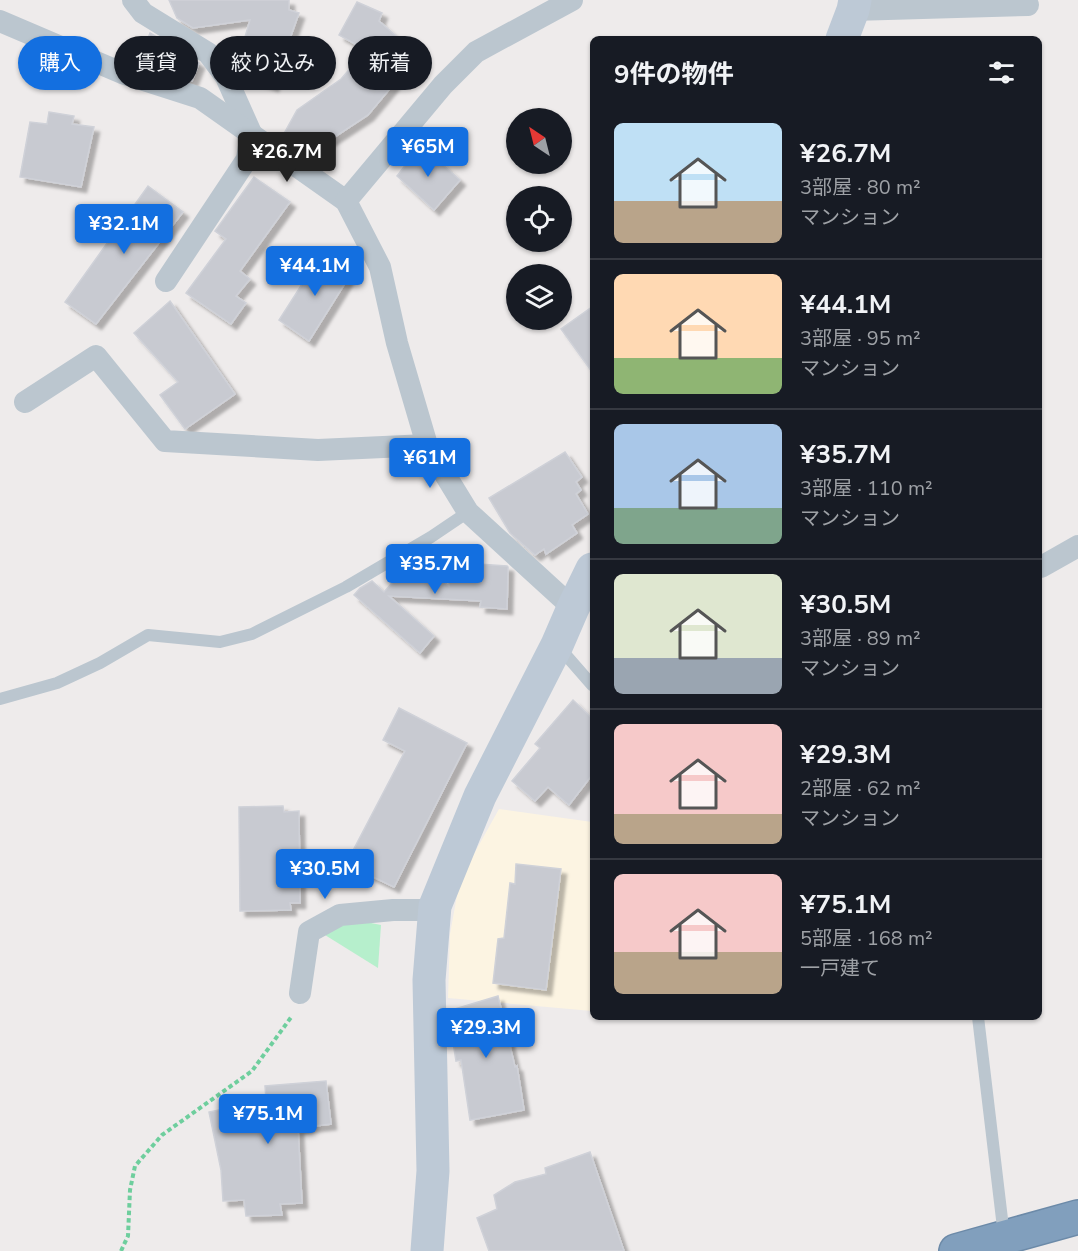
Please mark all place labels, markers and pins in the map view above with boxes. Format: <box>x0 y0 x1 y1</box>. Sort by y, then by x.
pin: ¥65M <box>392 127 464 178</box>
pin: ¥26.7M <box>238 132 336 183</box>
pin: ¥32.1M <box>75 204 173 255</box>
pin: ¥44.1M <box>266 246 364 297</box>
pin: ¥61M <box>394 438 466 489</box>
pin: ¥35.7M <box>386 544 484 595</box>
pin: ¥30.5M <box>276 849 374 900</box>
pin: ¥29.3M <box>437 1008 535 1059</box>
pin: ¥75.1M <box>219 1094 317 1145</box>

